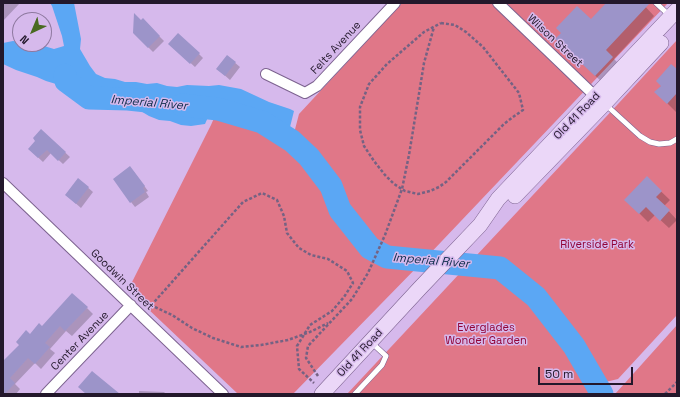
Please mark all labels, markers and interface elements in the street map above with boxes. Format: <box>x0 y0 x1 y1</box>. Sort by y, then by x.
north arrow <box>12 12 52 52</box>
street label: Wilson Street <box>525 12 585 70</box>
street label: Felts Avenue <box>308 19 364 77</box>
text: N <box>17 32 32 48</box>
street label: Old 41 Road <box>551 89 603 143</box>
water label: Imperial River <box>110 92 188 114</box>
park label: Riverside Park <box>560 238 634 252</box>
street label: Goodwin Street <box>88 247 156 313</box>
water label: Imperial River <box>392 250 470 272</box>
street label: Center Avenue <box>48 309 112 373</box>
park label: Everglades Wonder Garden <box>445 321 527 347</box>
street label: Old 41 Road <box>334 326 386 380</box>
scale bar <box>540 359 635 385</box>
text: 50 m <box>545 366 573 382</box>

